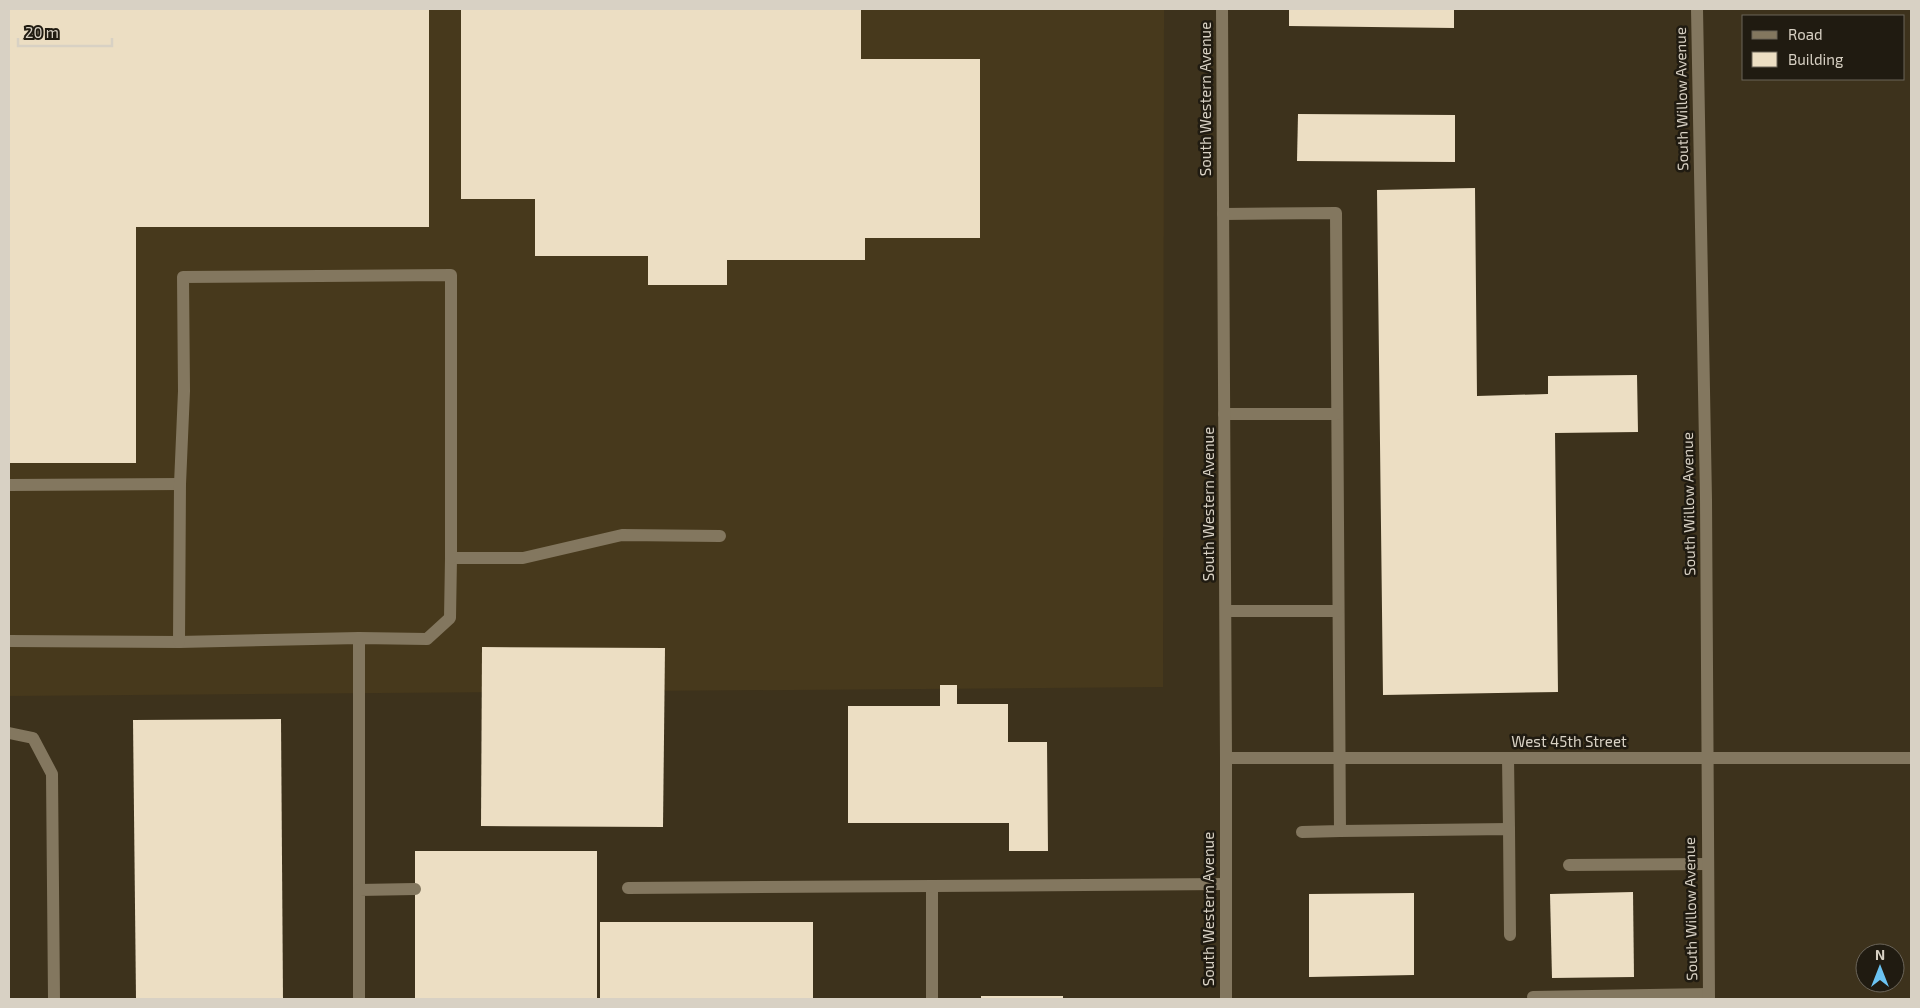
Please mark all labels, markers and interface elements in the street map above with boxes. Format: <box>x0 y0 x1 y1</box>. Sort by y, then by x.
scale bar <box>18 15 111 47</box>
legend <box>1742 15 1905 80</box>
street label: South Western Avenue <box>1196 22 1214 176</box>
text: 20 m <box>25 23 59 41</box>
text: Road <box>1788 25 1823 43</box>
street label: South Willow Avenue <box>1671 27 1691 171</box>
text: Building <box>1788 50 1844 68</box>
street label: South Western Avenue <box>1199 427 1217 581</box>
street label: South Willow Avenue <box>1678 432 1698 576</box>
street label: West 45th Street <box>1511 732 1627 750</box>
street label: South Western Avenue <box>1199 832 1217 986</box>
street label: South Willow Avenue <box>1680 837 1700 981</box>
north arrow <box>1855 943 1905 993</box>
text: N <box>1875 946 1885 963</box>

